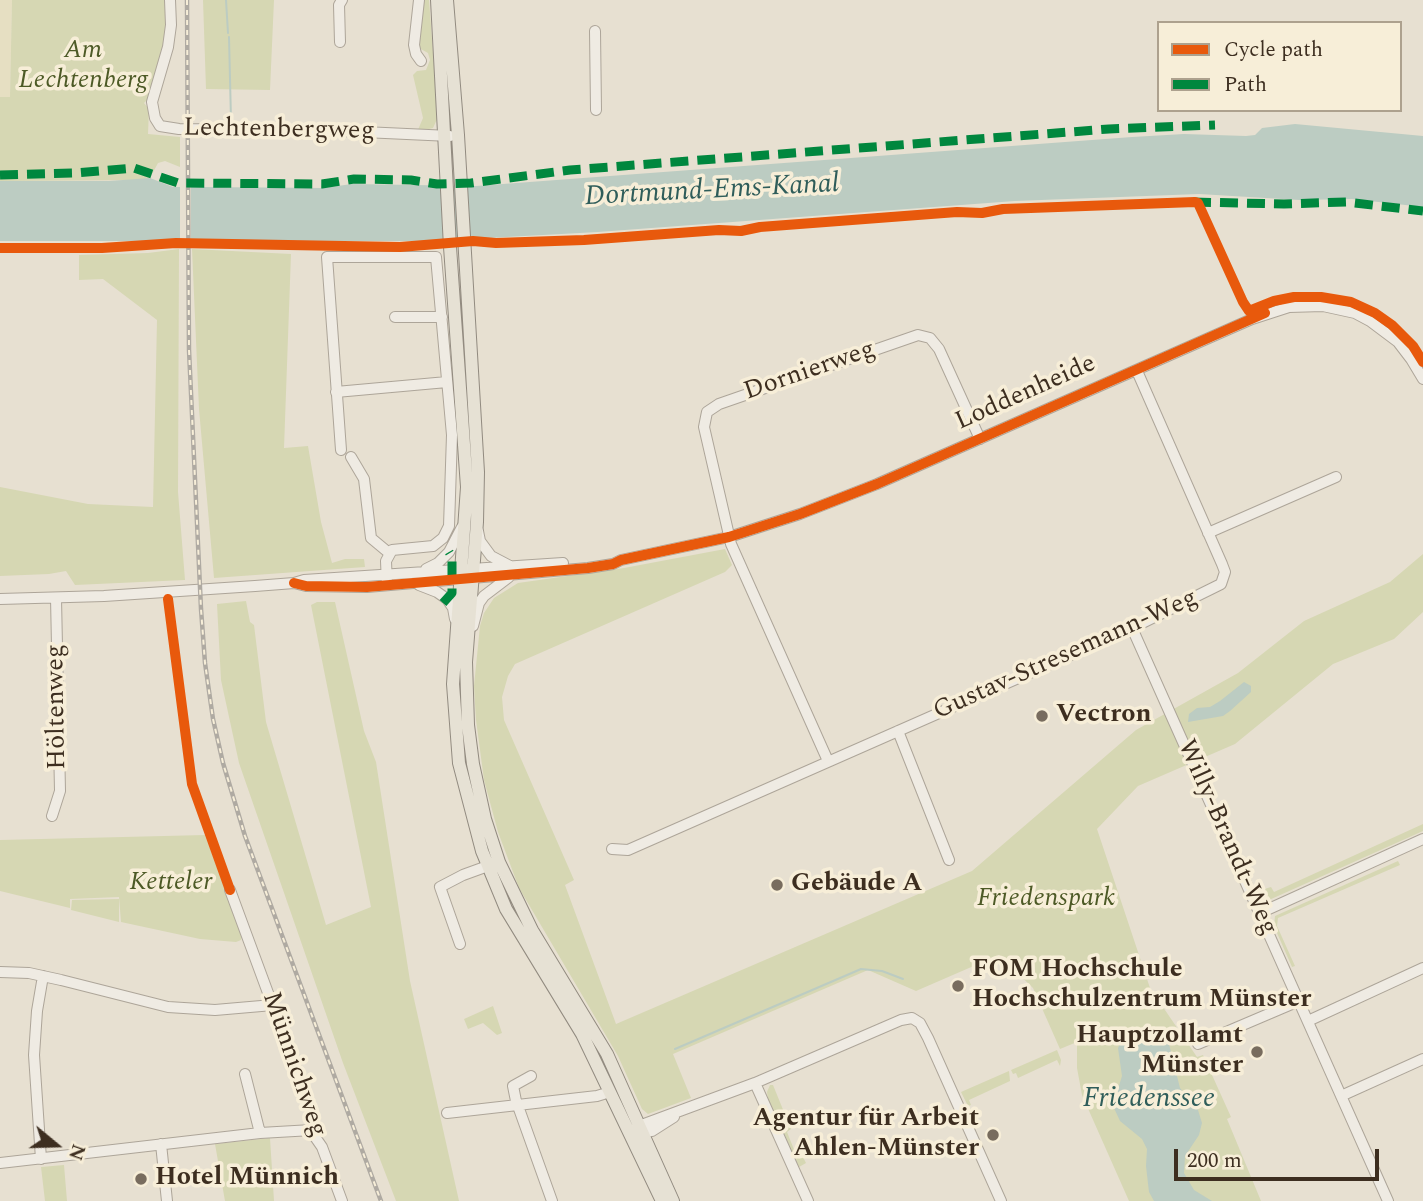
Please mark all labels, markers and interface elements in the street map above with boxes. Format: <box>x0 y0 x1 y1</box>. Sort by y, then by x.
legend <box>1157 21 1402 112</box>
text: Cycle path <box>1224 34 1323 66</box>
park label: Am Lechtenberg <box>19 36 147 98</box>
text: Path <box>1224 69 1267 101</box>
street label: Lechtenbergweg <box>183 114 375 148</box>
water label: Dortmund-Ems-Kanal <box>584 169 840 215</box>
street label: Dornierweg <box>740 335 880 409</box>
street label: Loddenheide <box>951 349 1101 439</box>
street label: Gustav-Stresemann-Weg <box>929 584 1203 728</box>
street label: Höltenweg <box>41 644 75 770</box>
place label: Vectron <box>1056 700 1152 732</box>
marker: Vectron <box>1034 708 1050 724</box>
street label: Willy-Brandt-Weg <box>1169 735 1283 941</box>
park label: Ketteler <box>130 868 212 900</box>
place label: Gebäude A <box>791 869 922 901</box>
marker: Gebäude A <box>769 877 785 893</box>
park label: Friedenspark <box>977 884 1115 916</box>
place label: FOM Hochschule Hochschulzentrum Münster <box>972 955 1311 1016</box>
marker: FOM Hochschule Hochschulzentrum Münster <box>950 978 966 994</box>
street label: Münnichweg <box>254 988 332 1142</box>
place label: Hauptzollamt Münster <box>1076 1021 1243 1082</box>
marker: Hauptzollamt Münster <box>1249 1044 1265 1060</box>
water label: Friedenssee <box>1083 1084 1215 1118</box>
place label: Agentur für Arbeit Ahlen-Münster <box>753 1104 979 1166</box>
north arrow <box>21 1110 91 1180</box>
marker: Agentur für Arbeit Ahlen-Münster <box>985 1127 1001 1143</box>
scale bar <box>1178 1134 1383 1178</box>
text: N <box>60 1140 93 1164</box>
text: 200 m <box>1187 1145 1242 1177</box>
place label: Hotel Münnich <box>155 1163 339 1195</box>
marker: Hotel Münnich <box>133 1171 149 1187</box>

